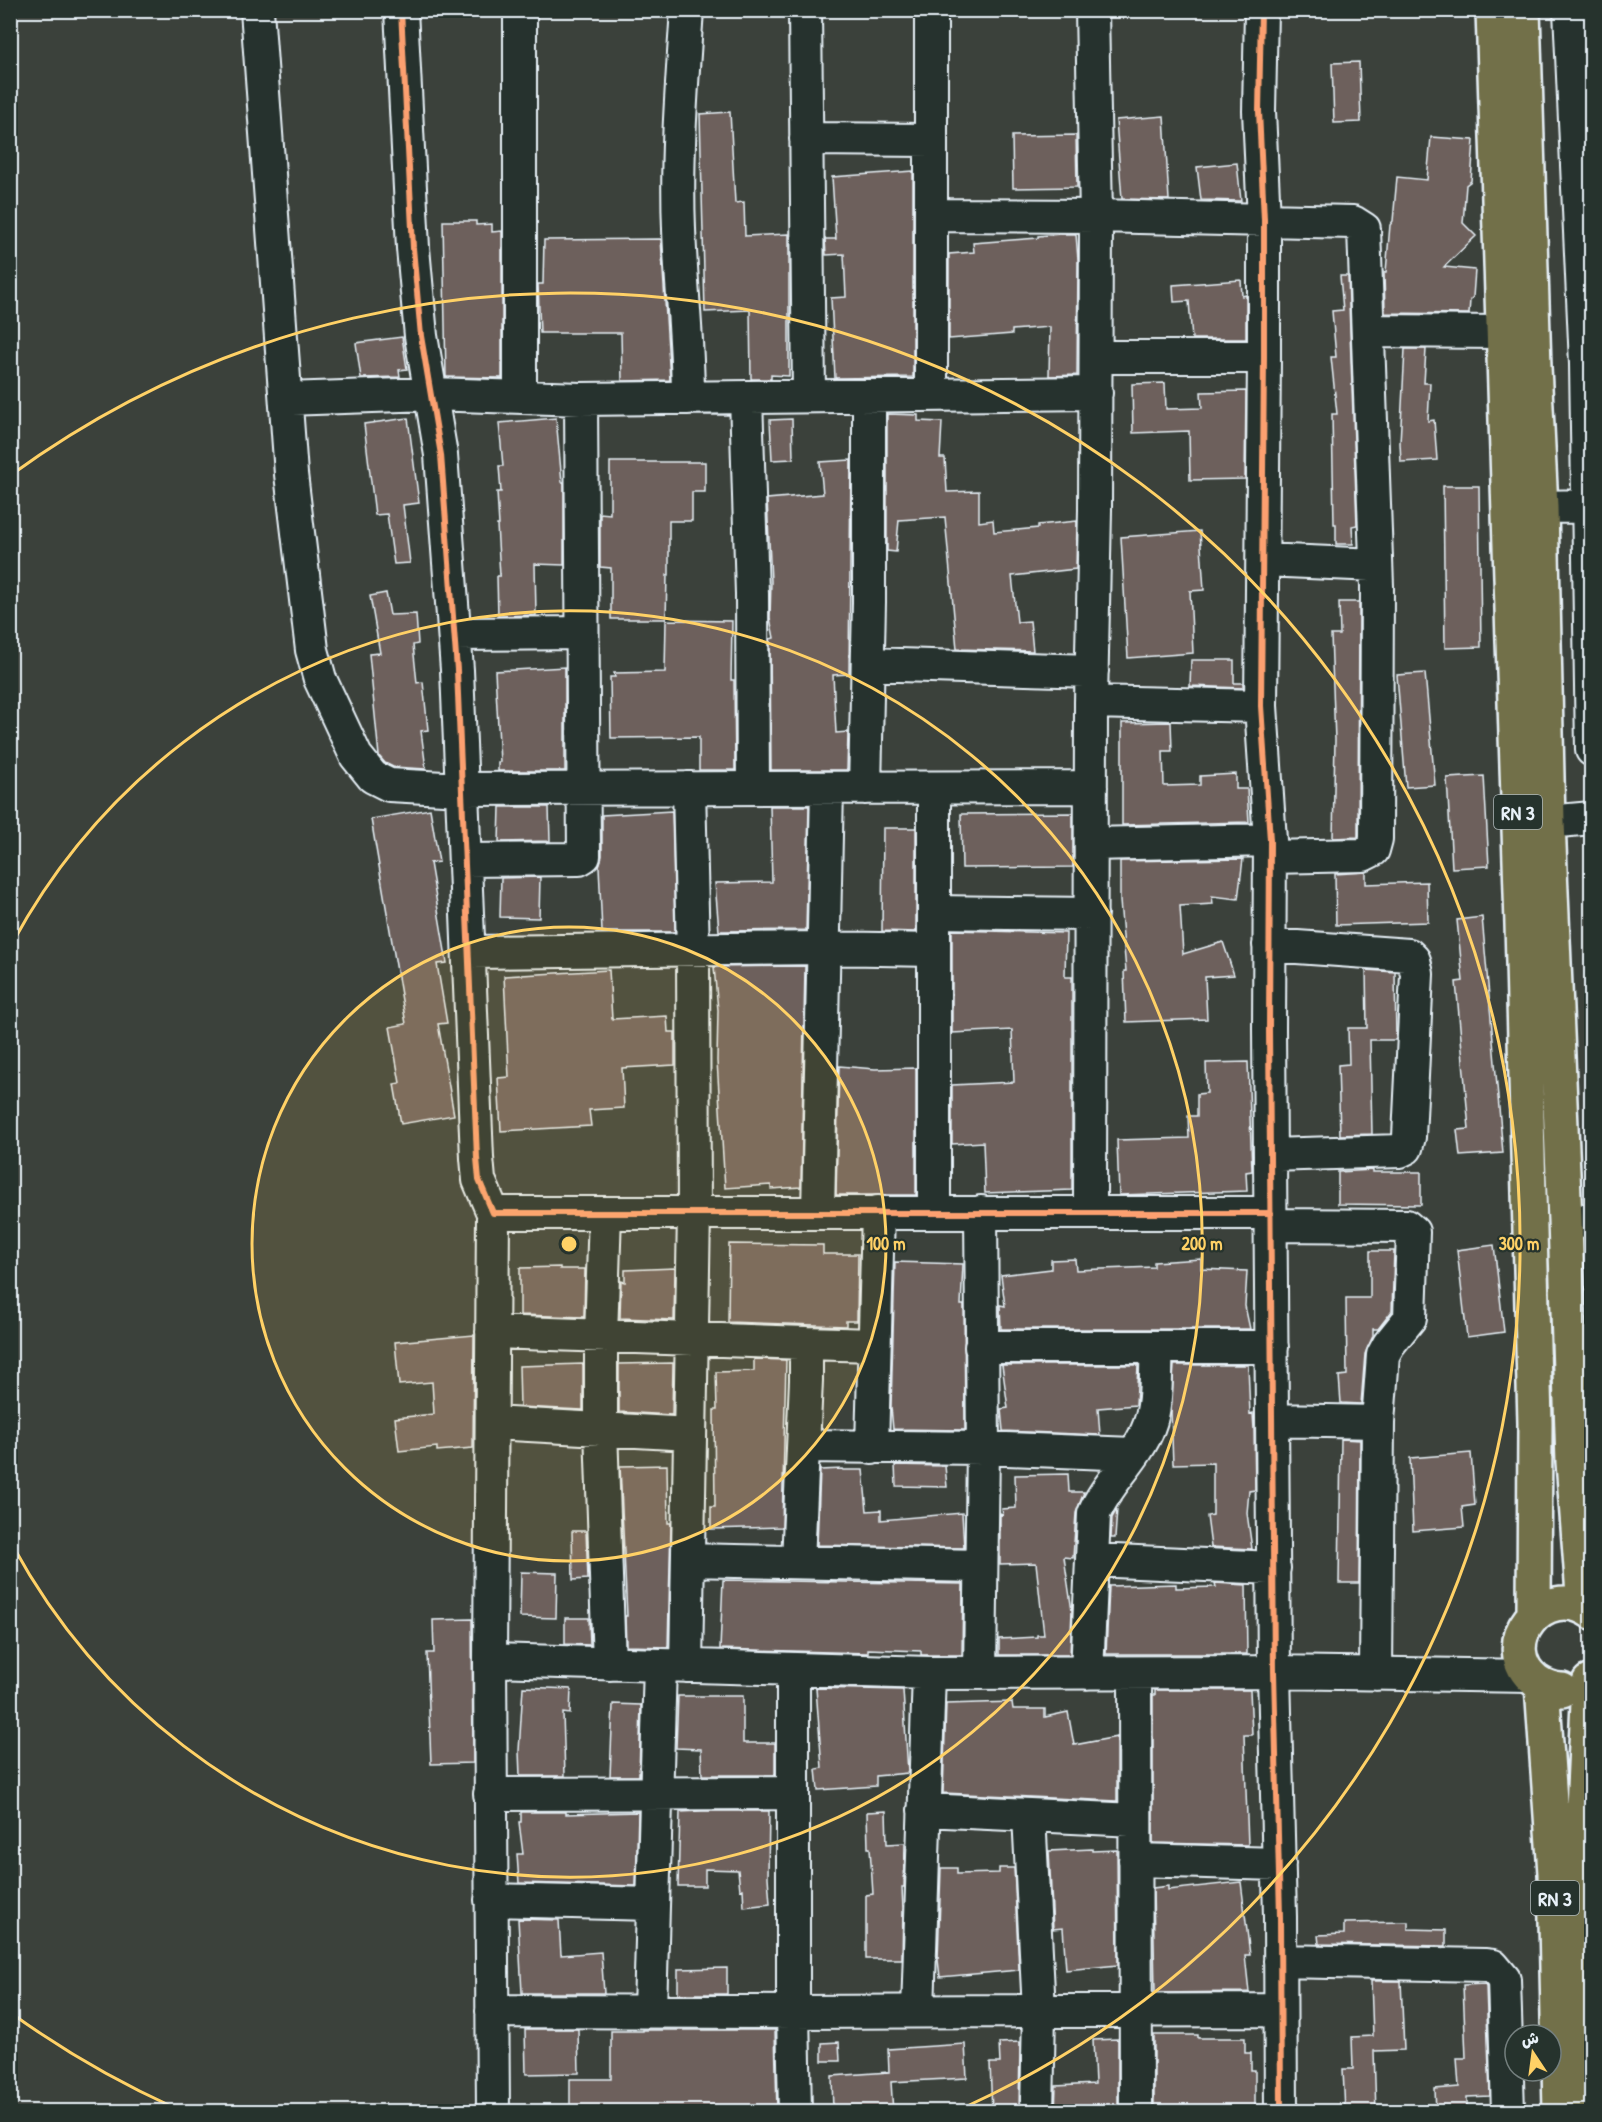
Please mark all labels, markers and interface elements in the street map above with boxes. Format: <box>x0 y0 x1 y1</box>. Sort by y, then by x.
road number: RN 3 <box>1494 795 1542 829</box>
text: 100 m <box>866 1231 906 1256</box>
text: 200 m <box>1182 1231 1222 1256</box>
text: 300 m <box>1499 1231 1539 1256</box>
centre of rings <box>559 1234 579 1254</box>
road number: RN 3 <box>1531 1881 1579 1915</box>
north arrow <box>1503 2023 1563 2083</box>
text: ش <box>1519 2026 1541 2051</box>

